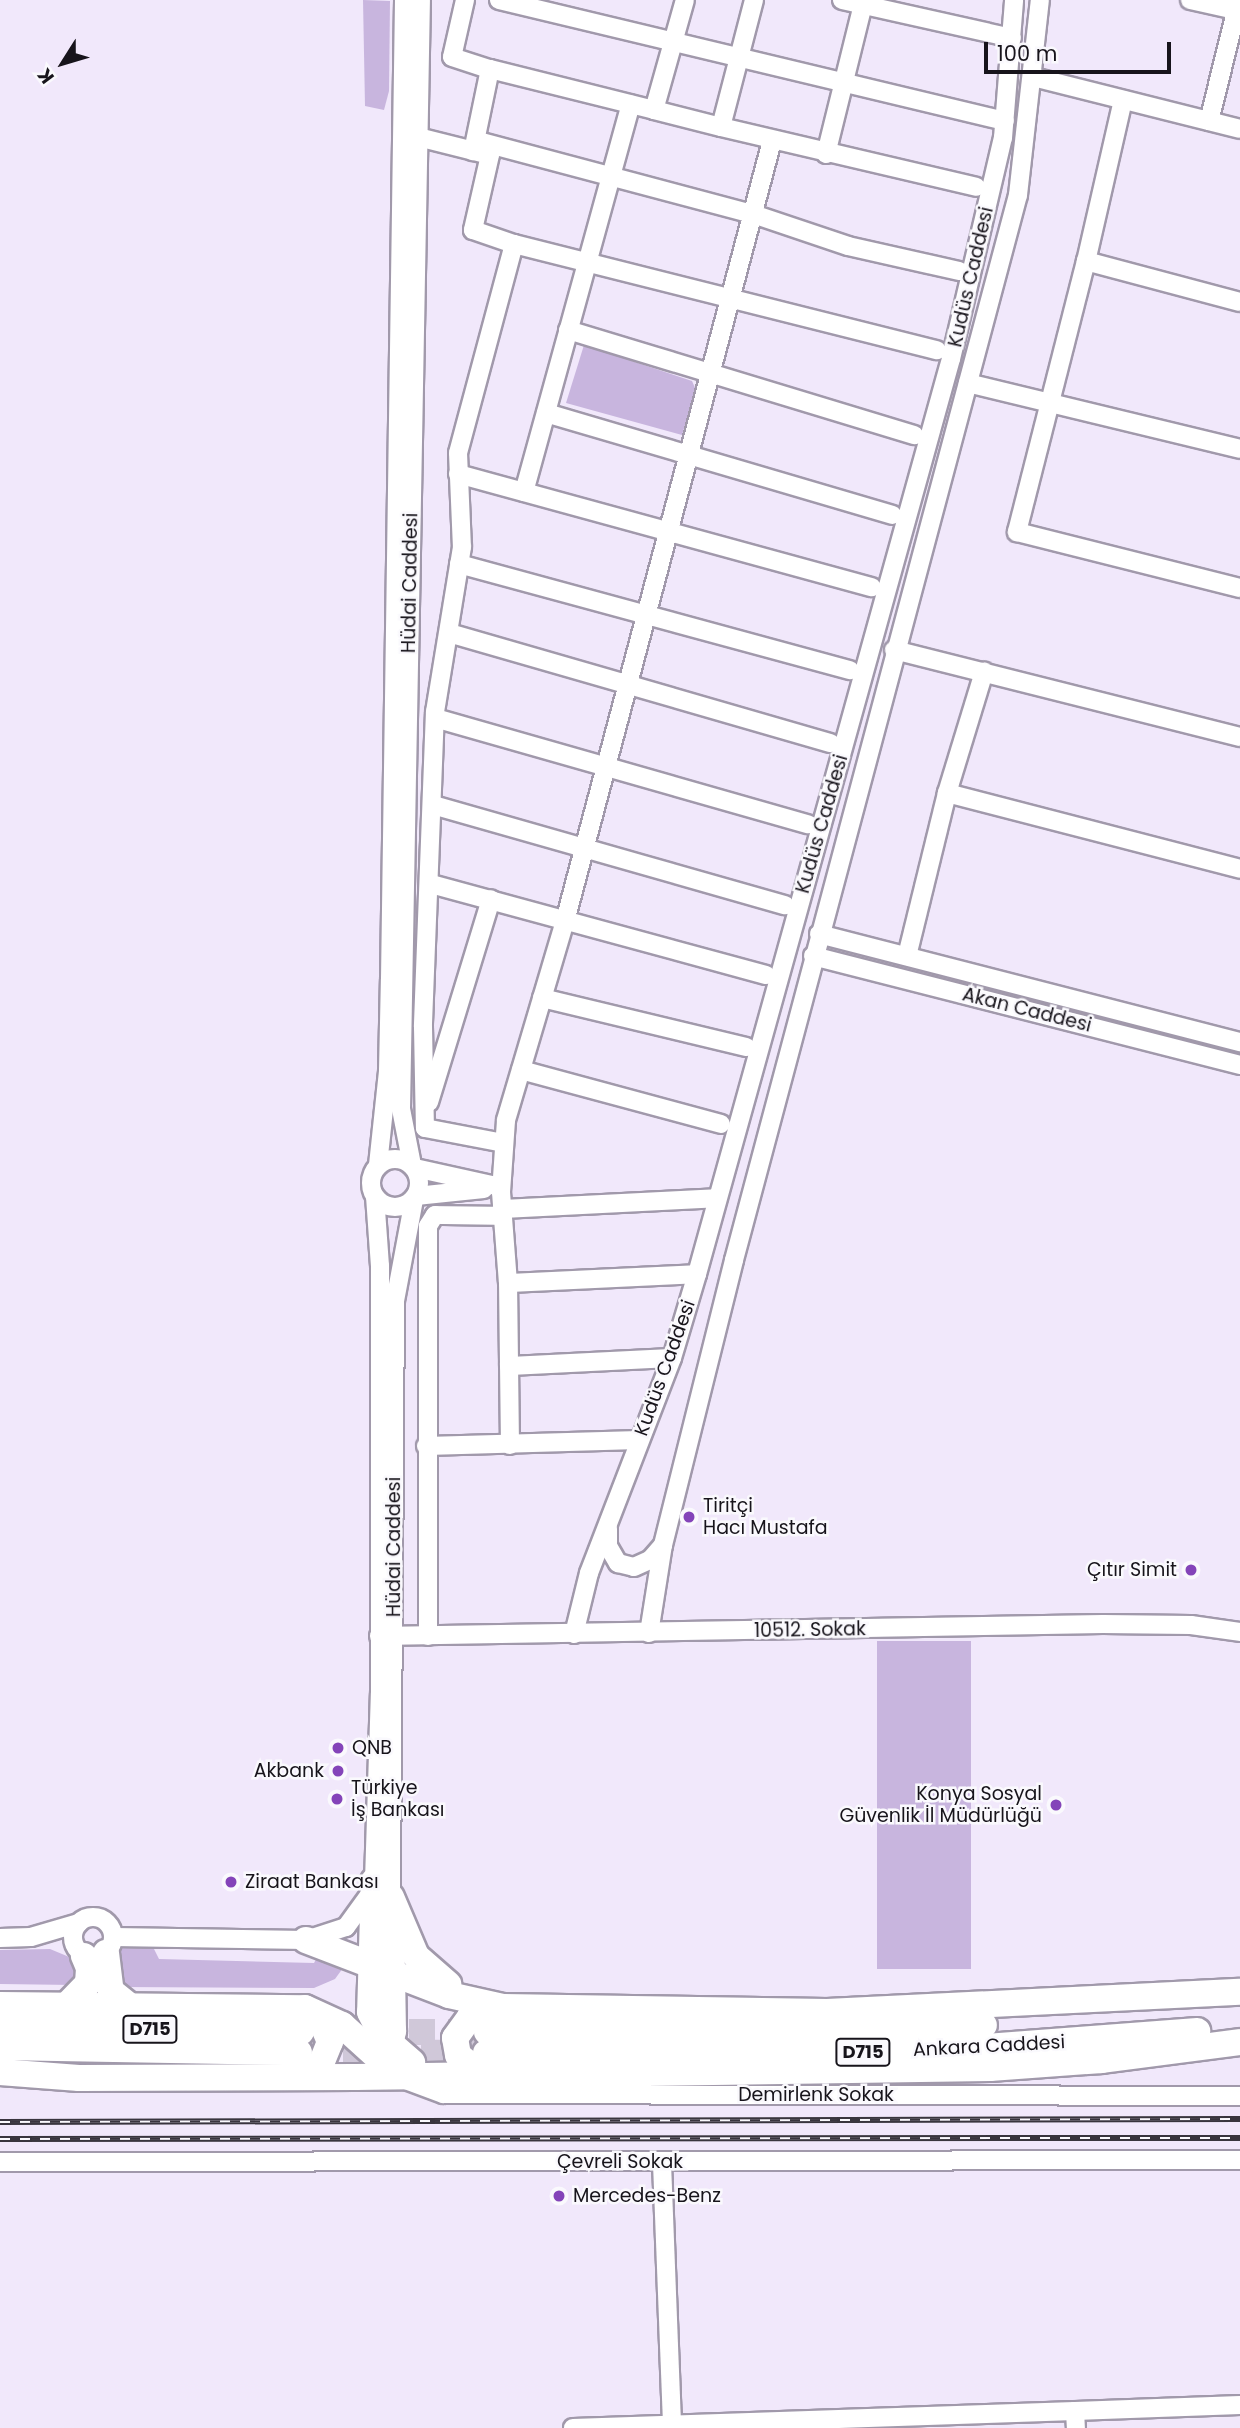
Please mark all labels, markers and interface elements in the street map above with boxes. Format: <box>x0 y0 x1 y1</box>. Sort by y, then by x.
north arrow <box>28 28 98 98</box>
scale bar <box>988 28 1175 72</box>
text: 100 m <box>997 39 1057 68</box>
text: K <box>31 63 61 89</box>
street label: Kudüs Caddesi <box>944 205 998 349</box>
street label: Hüdai Caddesi <box>397 513 423 653</box>
street label: Kudüs Caddesi <box>791 752 853 896</box>
street label: Akan Caddesi <box>960 983 1094 1037</box>
street label: Kudüs Caddesi <box>630 1297 700 1439</box>
street label: Hüdai Caddesi <box>383 1477 405 1617</box>
place label: Tiritçi Hacı Mustafa <box>703 1495 828 1539</box>
marker: Tiritçi Hacı Mustafa <box>681 1509 697 1525</box>
place label: Çıtır Simit <box>1087 1559 1177 1581</box>
marker: Çıtır Simit <box>1183 1562 1199 1578</box>
street label: 10512. Sokak <box>754 1618 866 1642</box>
place label: QNB <box>352 1737 392 1759</box>
marker: QNB <box>330 1740 346 1756</box>
place label: Akbank <box>254 1760 324 1782</box>
marker: Akbank <box>330 1763 346 1779</box>
place label: Türkiye İş Bankası <box>351 1777 445 1821</box>
place label: Konya Sosyal Güvenlik İl Müdürlüğü <box>839 1783 1042 1827</box>
marker: Türkiye İş Bankası <box>329 1791 345 1807</box>
marker: Konya Sosyal Güvenlik İl Müdürlüğü <box>1048 1797 1064 1813</box>
place label: Ziraat Bankası <box>245 1871 379 1893</box>
marker: Ziraat Bankası <box>223 1874 239 1890</box>
road number: D715 <box>122 2014 178 2043</box>
street label: Ankara Caddesi <box>912 2031 1066 2061</box>
road number: D715 <box>835 2038 891 2066</box>
street label: Demirlenk Sokak <box>738 2084 894 2106</box>
street label: Çevreli Sokak <box>557 2151 683 2173</box>
place label: Mercedes-Benz <box>573 2185 721 2207</box>
marker: Mercedes-Benz <box>551 2188 567 2204</box>

